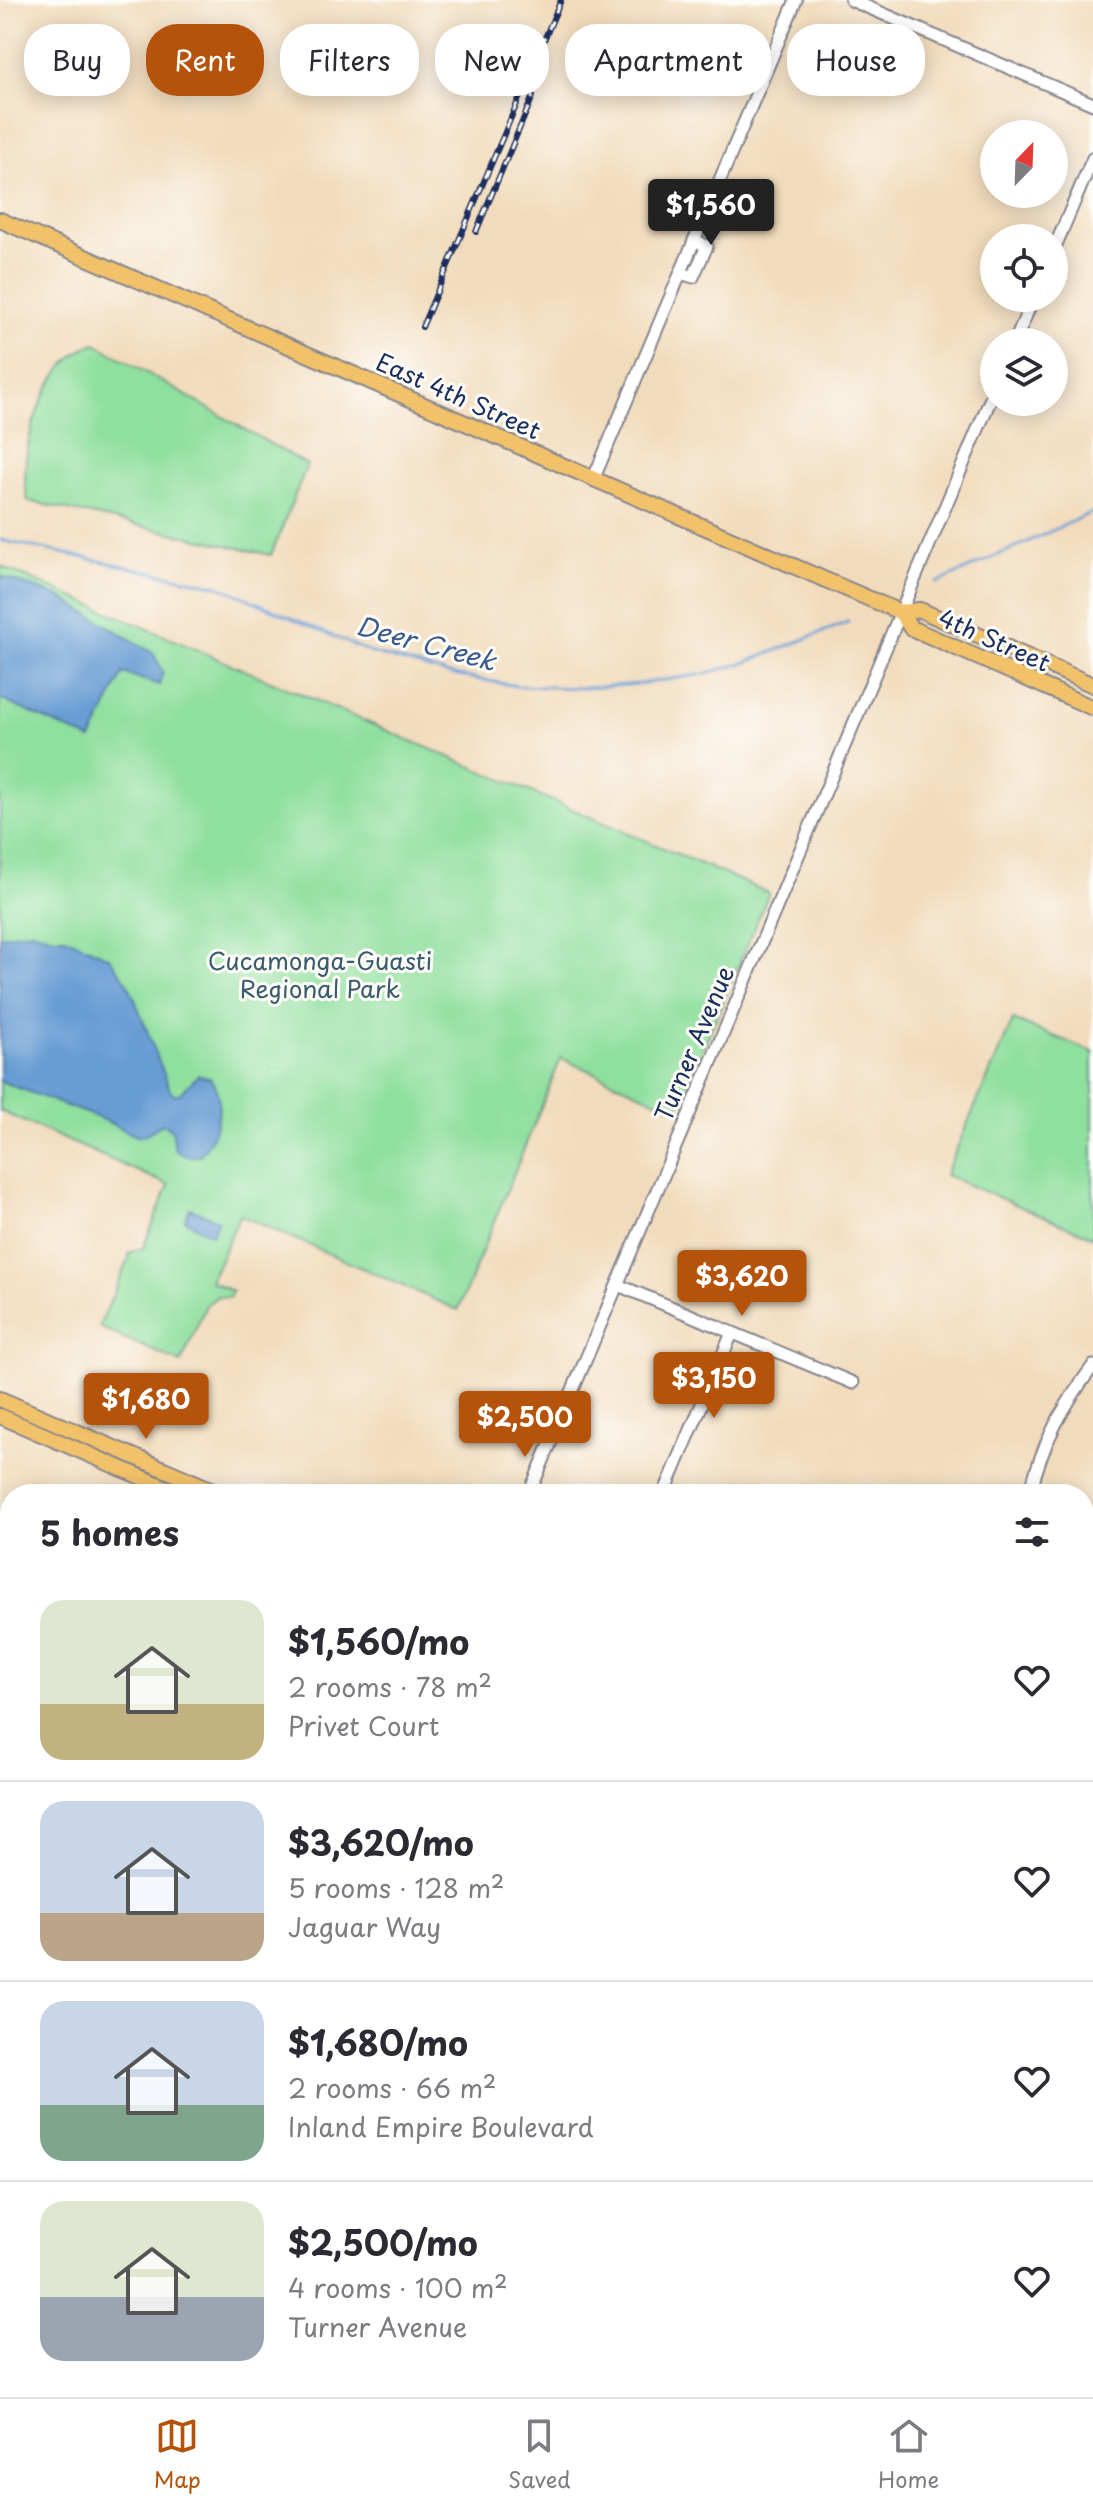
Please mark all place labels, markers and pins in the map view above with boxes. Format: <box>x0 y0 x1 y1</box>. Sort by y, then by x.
pin: $1,560 <box>646 179 776 247</box>
pin: $3,620 <box>677 1250 807 1318</box>
pin: $3,150 <box>649 1352 779 1420</box>
pin: $1,680 <box>81 1373 211 1441</box>
pin: $2,500 <box>460 1391 590 1459</box>

